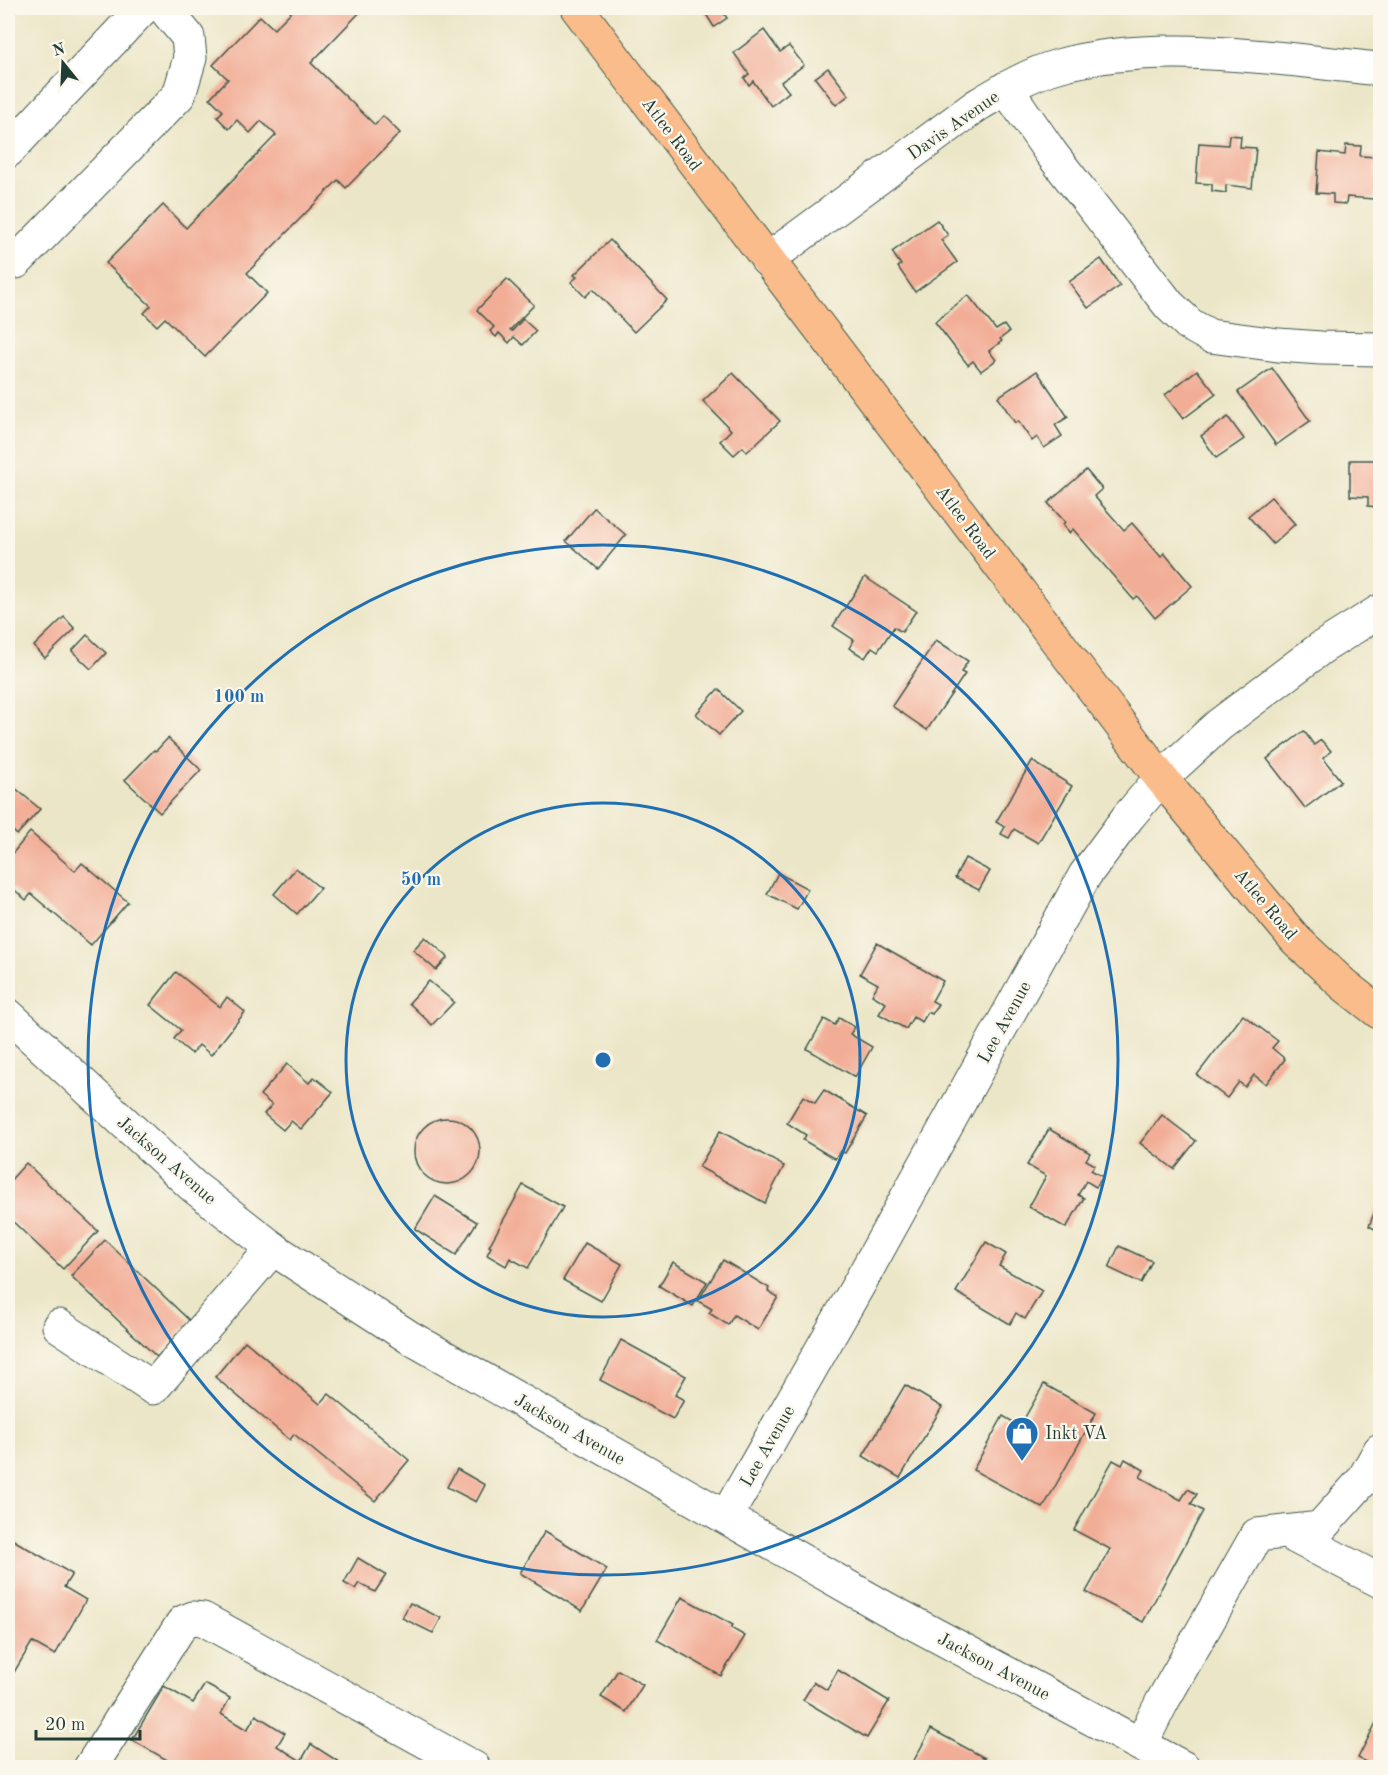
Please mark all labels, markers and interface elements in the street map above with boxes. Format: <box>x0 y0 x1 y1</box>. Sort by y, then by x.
north arrow <box>33 33 93 93</box>
text: N <box>51 41 68 60</box>
street label: Davis Avenue <box>905 88 1002 164</box>
street label: Atlee Road <box>638 95 704 175</box>
street label: Atlee Road <box>932 483 998 563</box>
text: 100 m <box>214 688 264 706</box>
street label: Atlee Road <box>1230 866 1300 944</box>
text: 50 m <box>401 871 441 889</box>
street label: Lee Avenue <box>975 978 1035 1067</box>
centre of rings <box>593 1050 613 1070</box>
street label: Jackson Avenue <box>113 1113 219 1208</box>
street label: Jackson Avenue <box>511 1391 628 1469</box>
street label: Lee Avenue <box>737 1403 798 1490</box>
shop icon: Inkt VA <box>1004 1415 1040 1462</box>
place label: Inkt VA <box>1045 1425 1108 1443</box>
street label: Jackson Avenue <box>934 1630 1053 1704</box>
scale bar <box>36 1703 140 1741</box>
text: 20 m <box>45 1716 85 1734</box>

